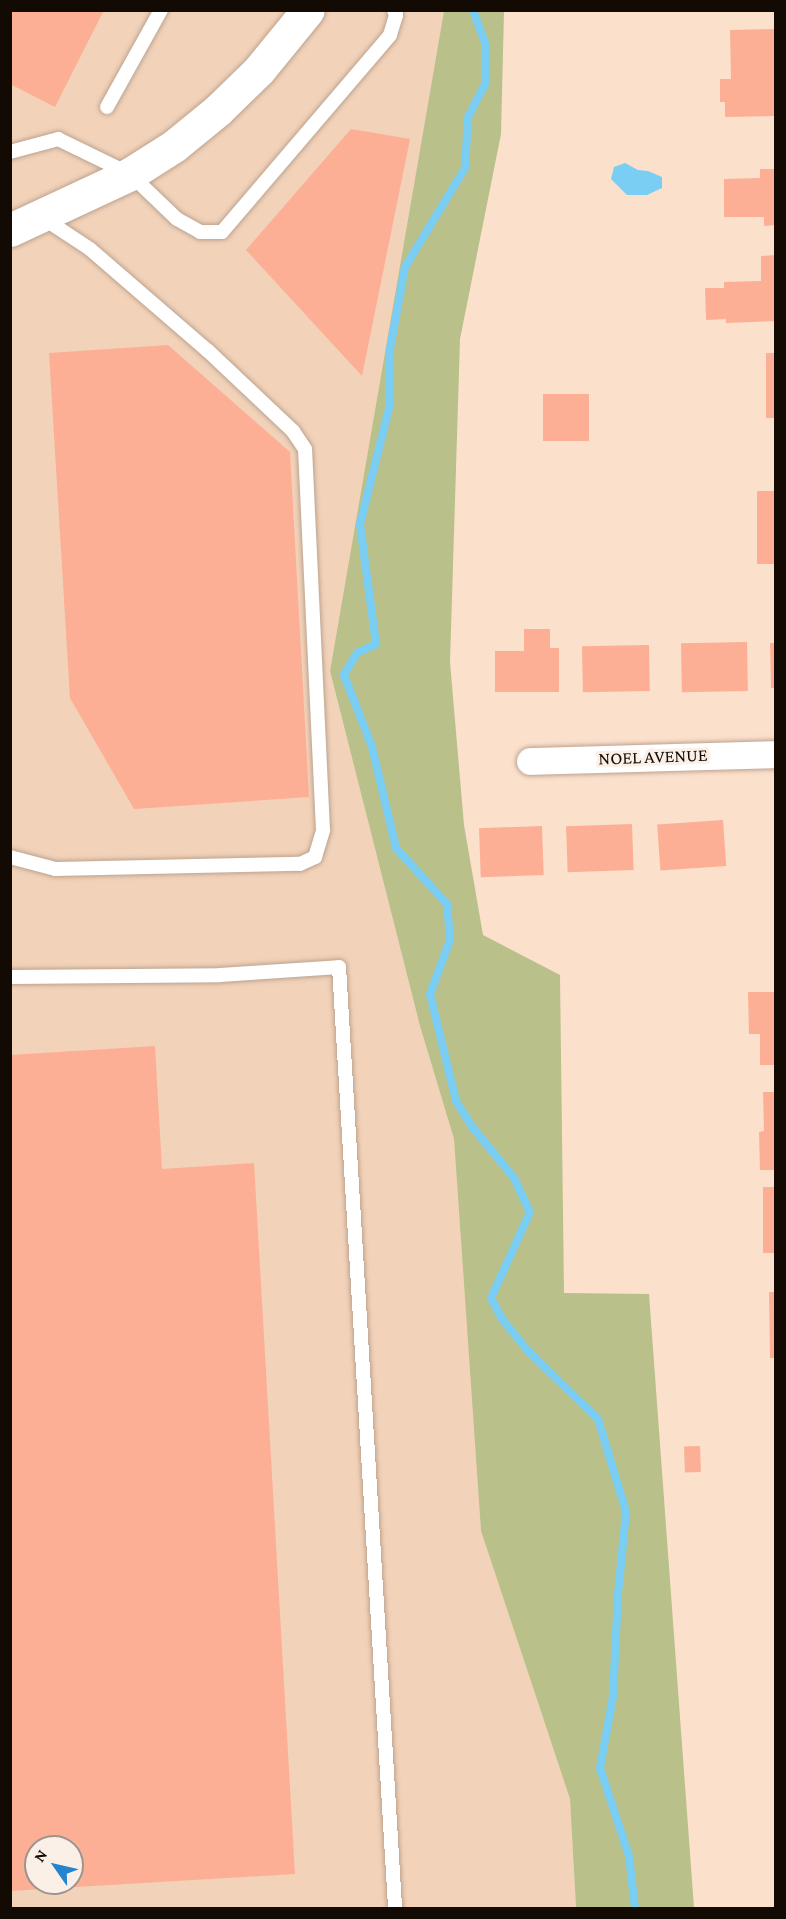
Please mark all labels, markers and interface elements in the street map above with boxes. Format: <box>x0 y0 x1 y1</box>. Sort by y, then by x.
street label: NOEL AVENUE <box>598 744 708 770</box>
north arrow <box>24 1835 84 1895</box>
text: N <box>30 1846 50 1865</box>

